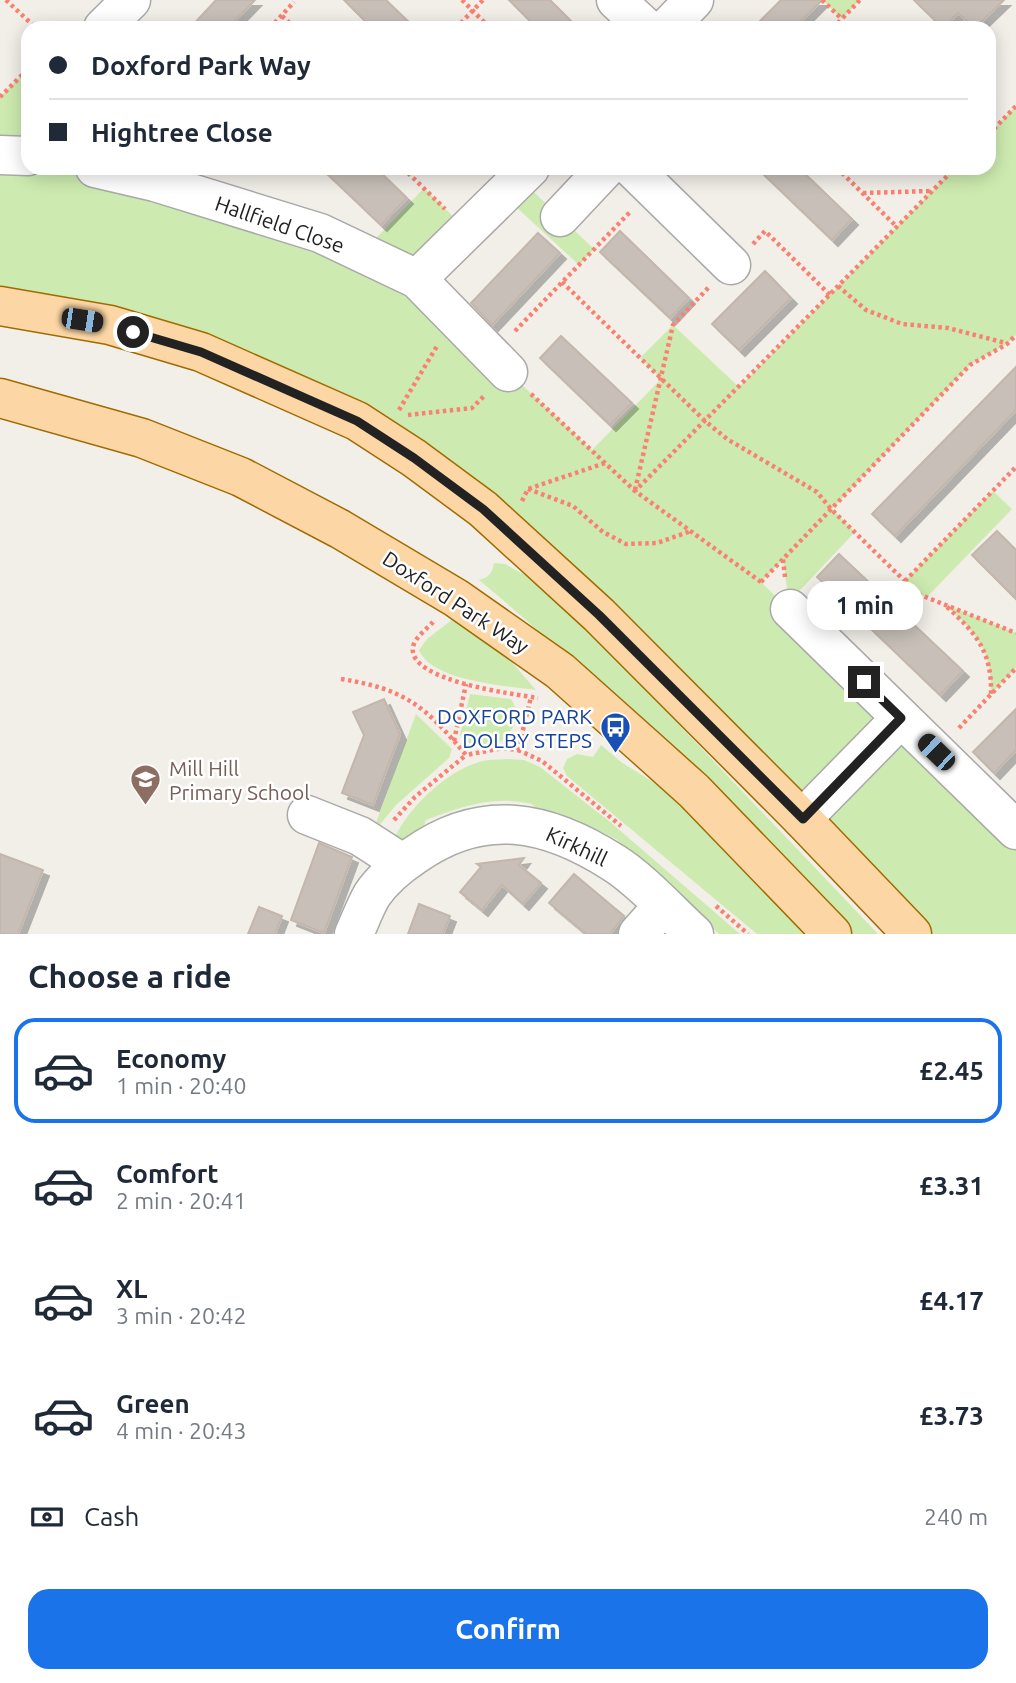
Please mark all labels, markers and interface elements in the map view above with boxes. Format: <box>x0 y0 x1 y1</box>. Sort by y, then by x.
text: Doxford Park Way <box>91 51 311 80</box>
text: Hightree Close <box>91 118 273 147</box>
street label: Hallfield Close <box>212 191 348 257</box>
car <box>60 306 105 334</box>
route start <box>117 316 149 348</box>
street label: Doxford Park Way <box>378 546 534 658</box>
callout: 1 min <box>806 580 922 630</box>
text: 1 min <box>836 593 894 618</box>
route end <box>848 666 880 698</box>
place label: DOXFORD PARK DOLBY STEPS <box>437 704 592 752</box>
bus stop icon: DOXFORD PARK DOLBY STEPS <box>598 711 632 755</box>
car <box>914 730 959 774</box>
place label: Mill Hill Primary School <box>169 756 310 804</box>
school or university icon: Mill Hill Primary School <box>129 763 163 807</box>
street label: Kirkhill <box>542 821 612 871</box>
text: Choose a ride <box>28 958 231 994</box>
icon: car <box>32 1039 95 1102</box>
text: Economy <box>116 1044 226 1073</box>
text: £2.45 <box>919 1056 984 1085</box>
text: 1 min · 20:40 <box>116 1073 247 1098</box>
icon: car <box>32 1154 95 1217</box>
text: Comfort <box>116 1159 219 1188</box>
text: £3.31 <box>919 1171 984 1200</box>
text: 2 min · 20:41 <box>116 1188 247 1213</box>
icon: car <box>32 1269 95 1332</box>
text: XL <box>116 1274 147 1303</box>
text: £4.17 <box>919 1286 984 1315</box>
text: 3 min · 20:42 <box>116 1303 247 1328</box>
icon: car <box>32 1384 95 1447</box>
text: Green <box>116 1389 190 1418</box>
text: £3.73 <box>919 1401 984 1430</box>
text: 4 min · 20:43 <box>116 1418 247 1443</box>
icon: cash <box>28 1498 66 1536</box>
text: Cash <box>84 1502 139 1531</box>
text: 240 m <box>924 1504 988 1529</box>
button: Confirm <box>28 1589 988 1669</box>

